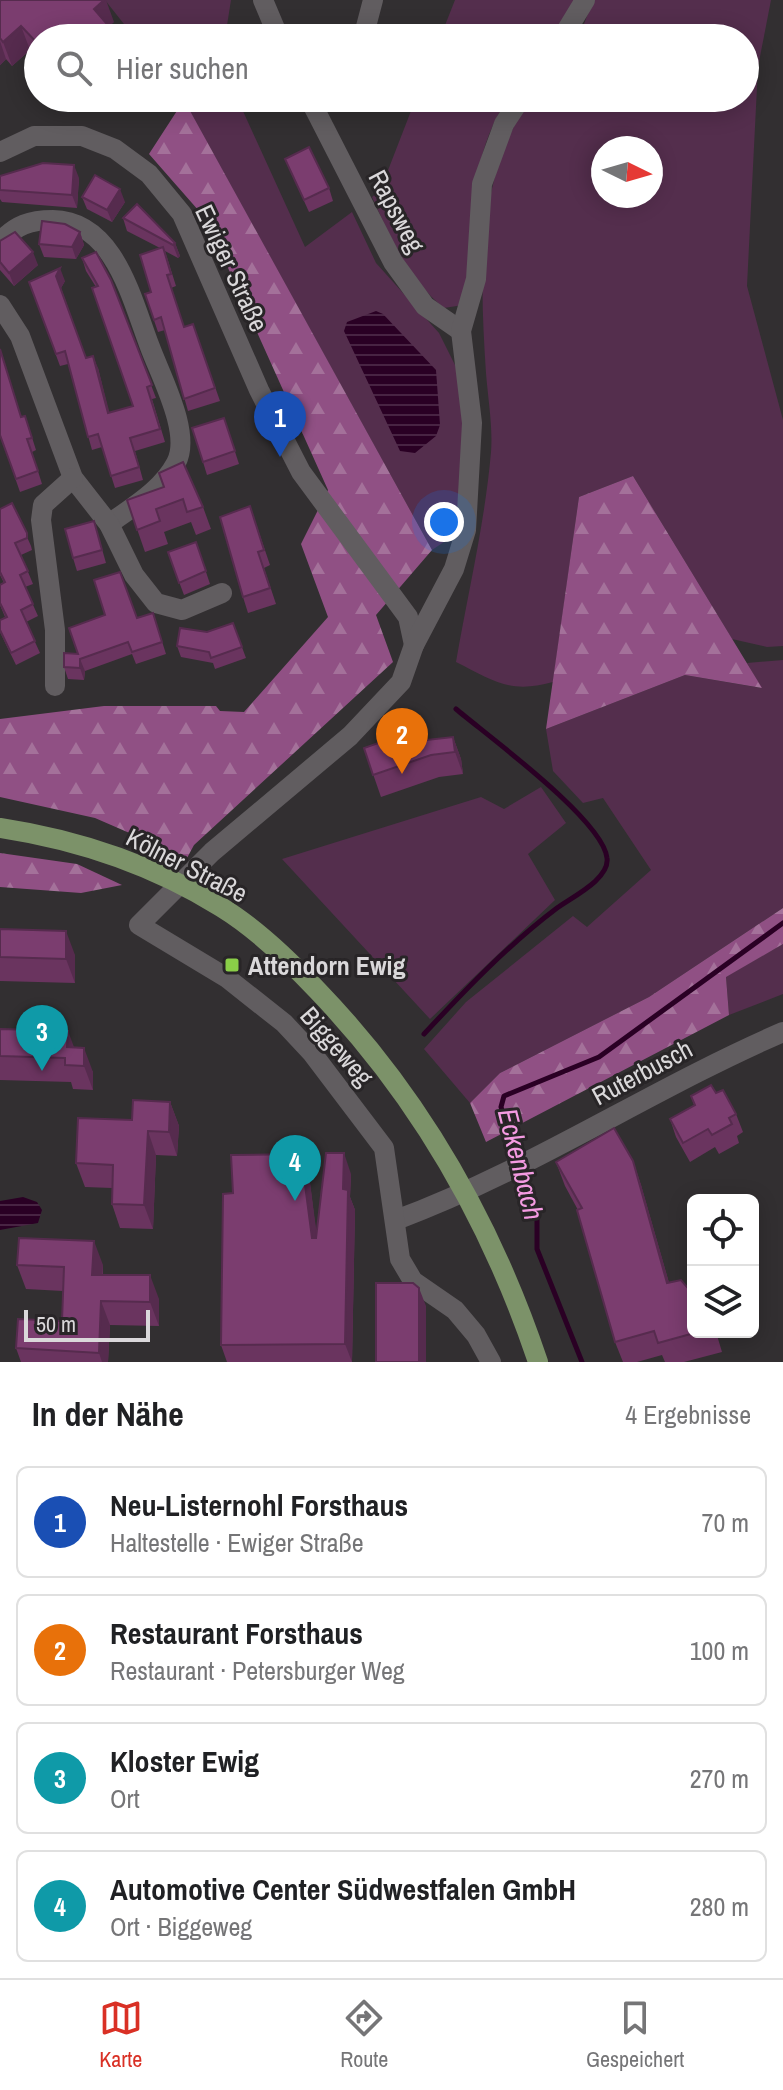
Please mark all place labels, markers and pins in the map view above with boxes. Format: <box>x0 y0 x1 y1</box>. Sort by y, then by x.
pin: 1 <box>254 391 306 457</box>
pin: 2 <box>376 708 428 774</box>
place label: Attendorn Ewig <box>248 948 406 983</box>
marker: Attendorn Ewig <box>223 956 241 974</box>
pin: 3 <box>16 1005 68 1071</box>
pin: 4 <box>269 1135 321 1201</box>

